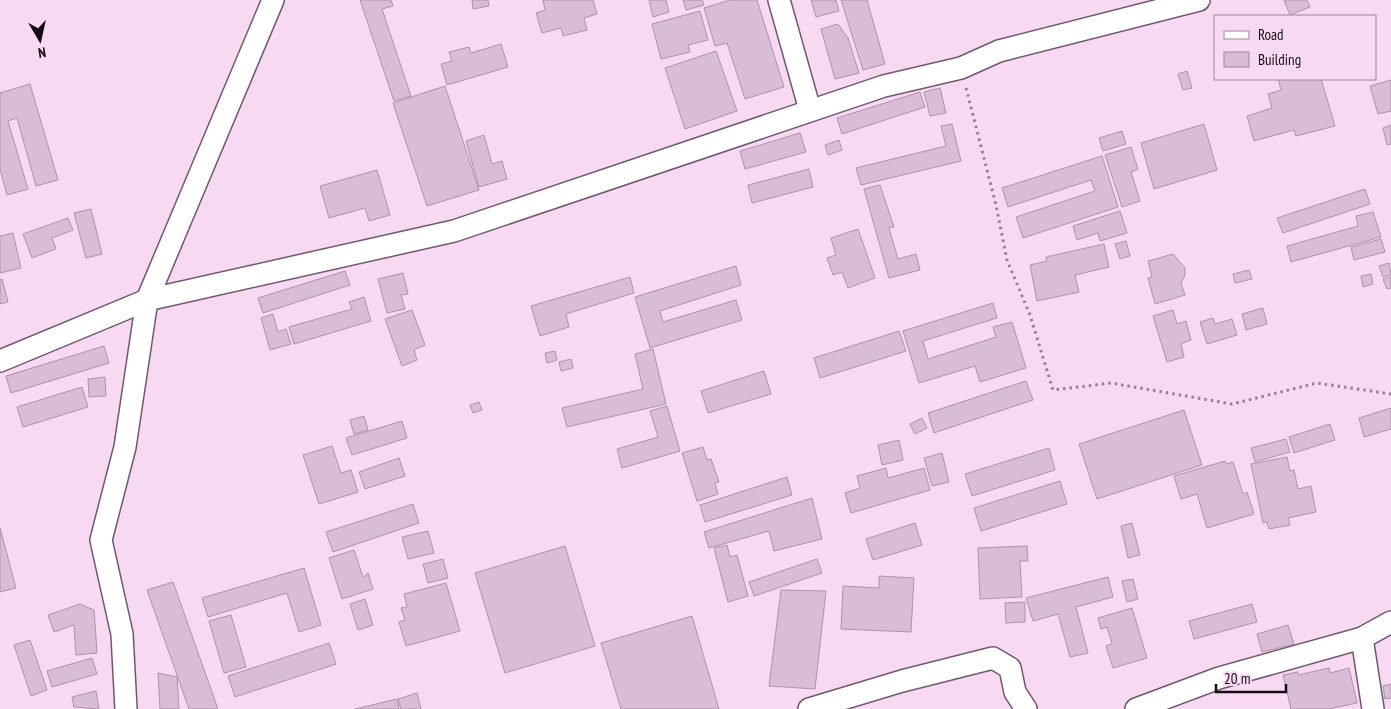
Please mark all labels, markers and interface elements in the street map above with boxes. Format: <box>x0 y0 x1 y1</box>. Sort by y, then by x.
north arrow <box>15 15 65 65</box>
legend <box>1214 15 1376 80</box>
text: Road <box>1258 25 1284 44</box>
text: N <box>37 43 47 62</box>
text: Building <box>1258 50 1301 69</box>
scale bar <box>1216 662 1286 694</box>
text: 20 m <box>1224 669 1250 688</box>

